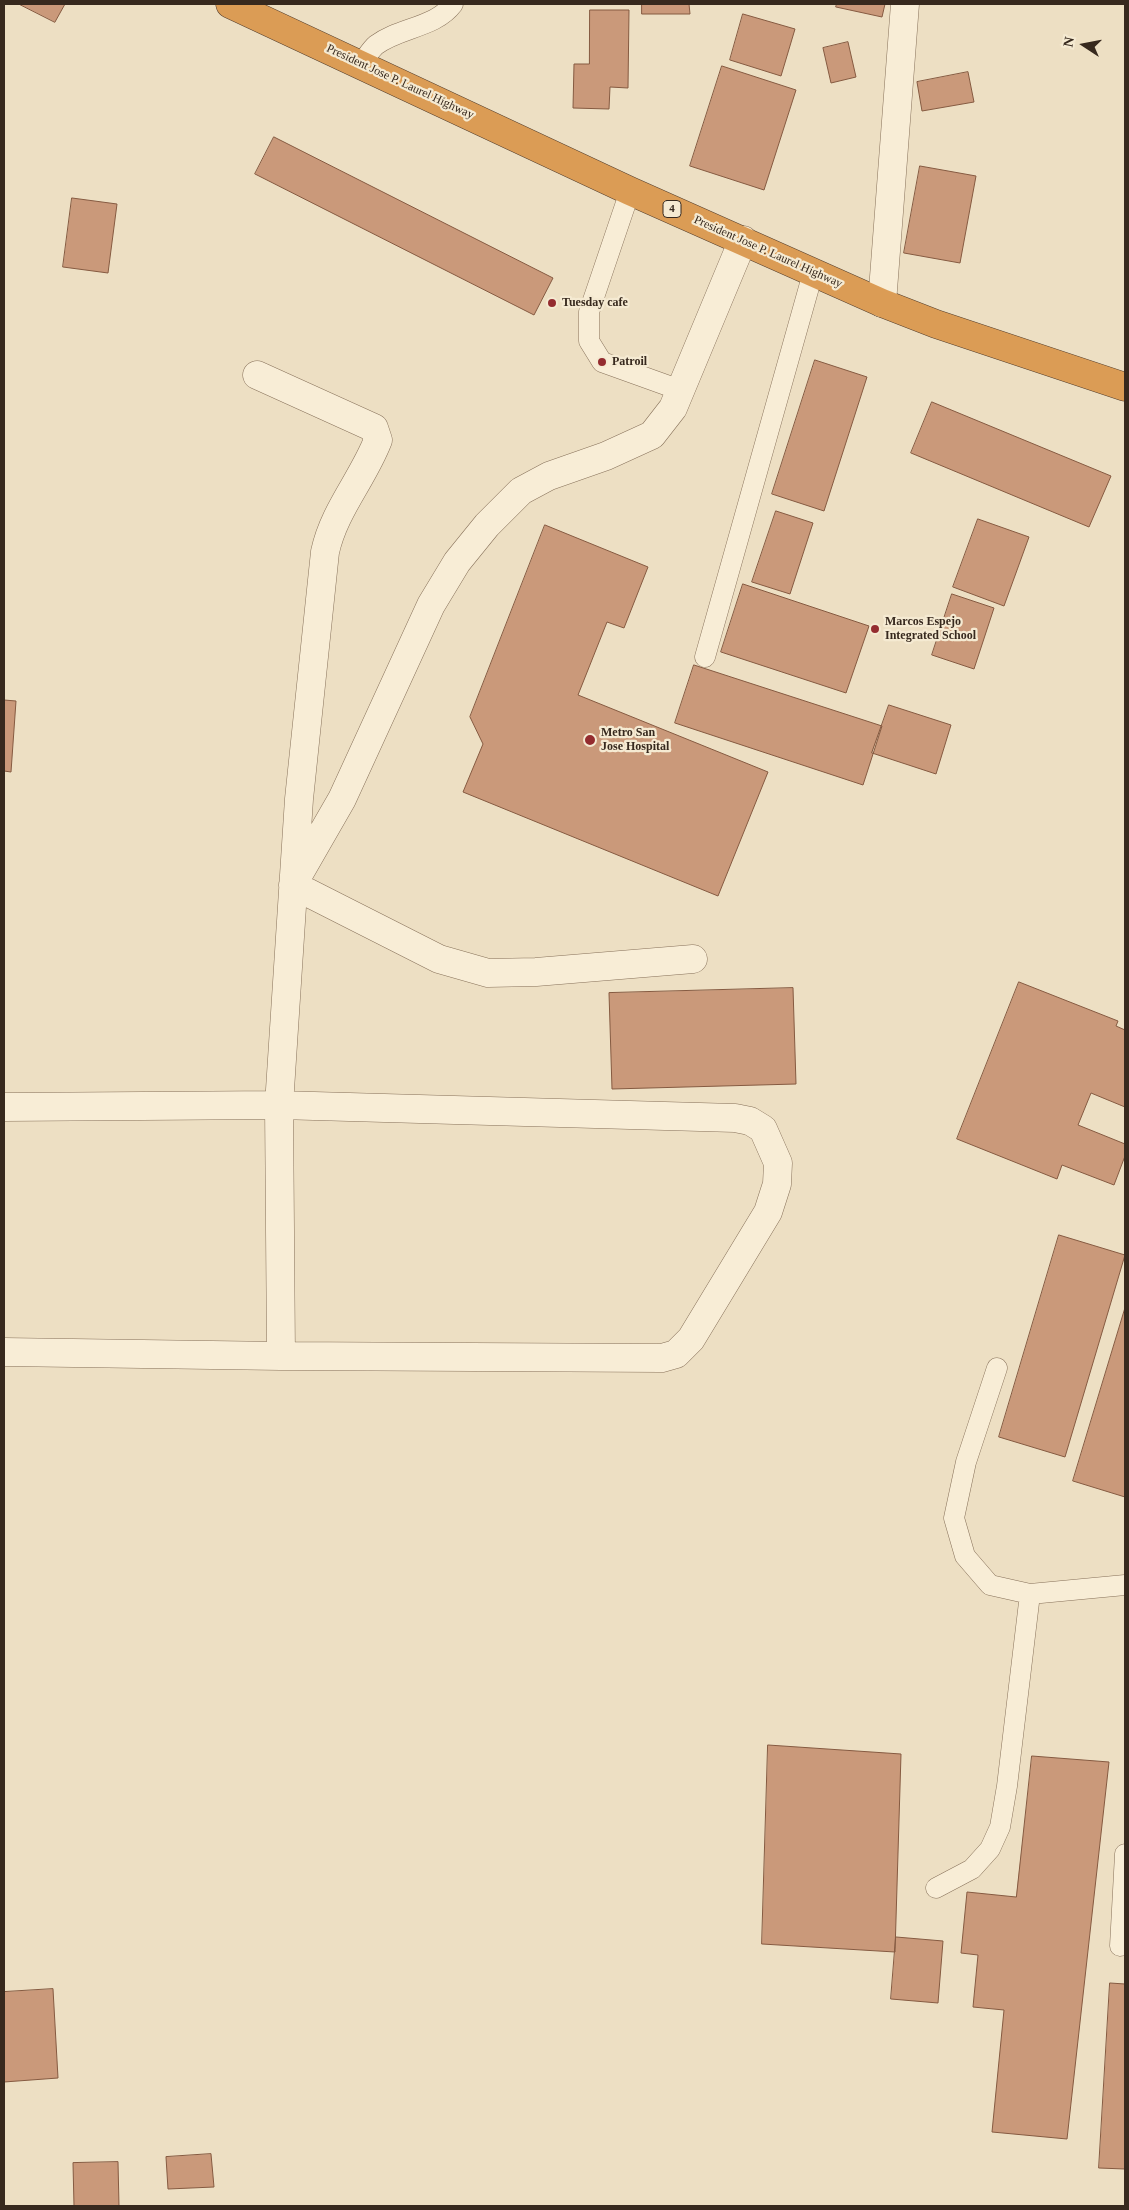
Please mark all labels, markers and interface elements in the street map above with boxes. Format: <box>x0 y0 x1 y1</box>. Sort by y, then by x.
north arrow <box>1059 20 1109 70</box>
text: N <box>1060 36 1077 48</box>
street label: President Jose P. Laurel Highway <box>324 41 476 123</box>
road number: 4 <box>663 200 681 218</box>
street label: President Jose P. Laurel Highway <box>692 213 844 291</box>
place label: Tuesday cafe <box>562 296 628 310</box>
marker: Tuesday cafe <box>546 297 558 309</box>
place label: Patroil <box>612 355 647 369</box>
marker: Patroil <box>596 356 608 368</box>
place label: Marcos Espejo Integrated School <box>885 615 976 643</box>
marker: Marcos Espejo Integrated School <box>869 623 881 635</box>
place label: Metro San Jose Hospital <box>601 726 669 754</box>
marker: Metro San Jose Hospital <box>583 733 597 747</box>

